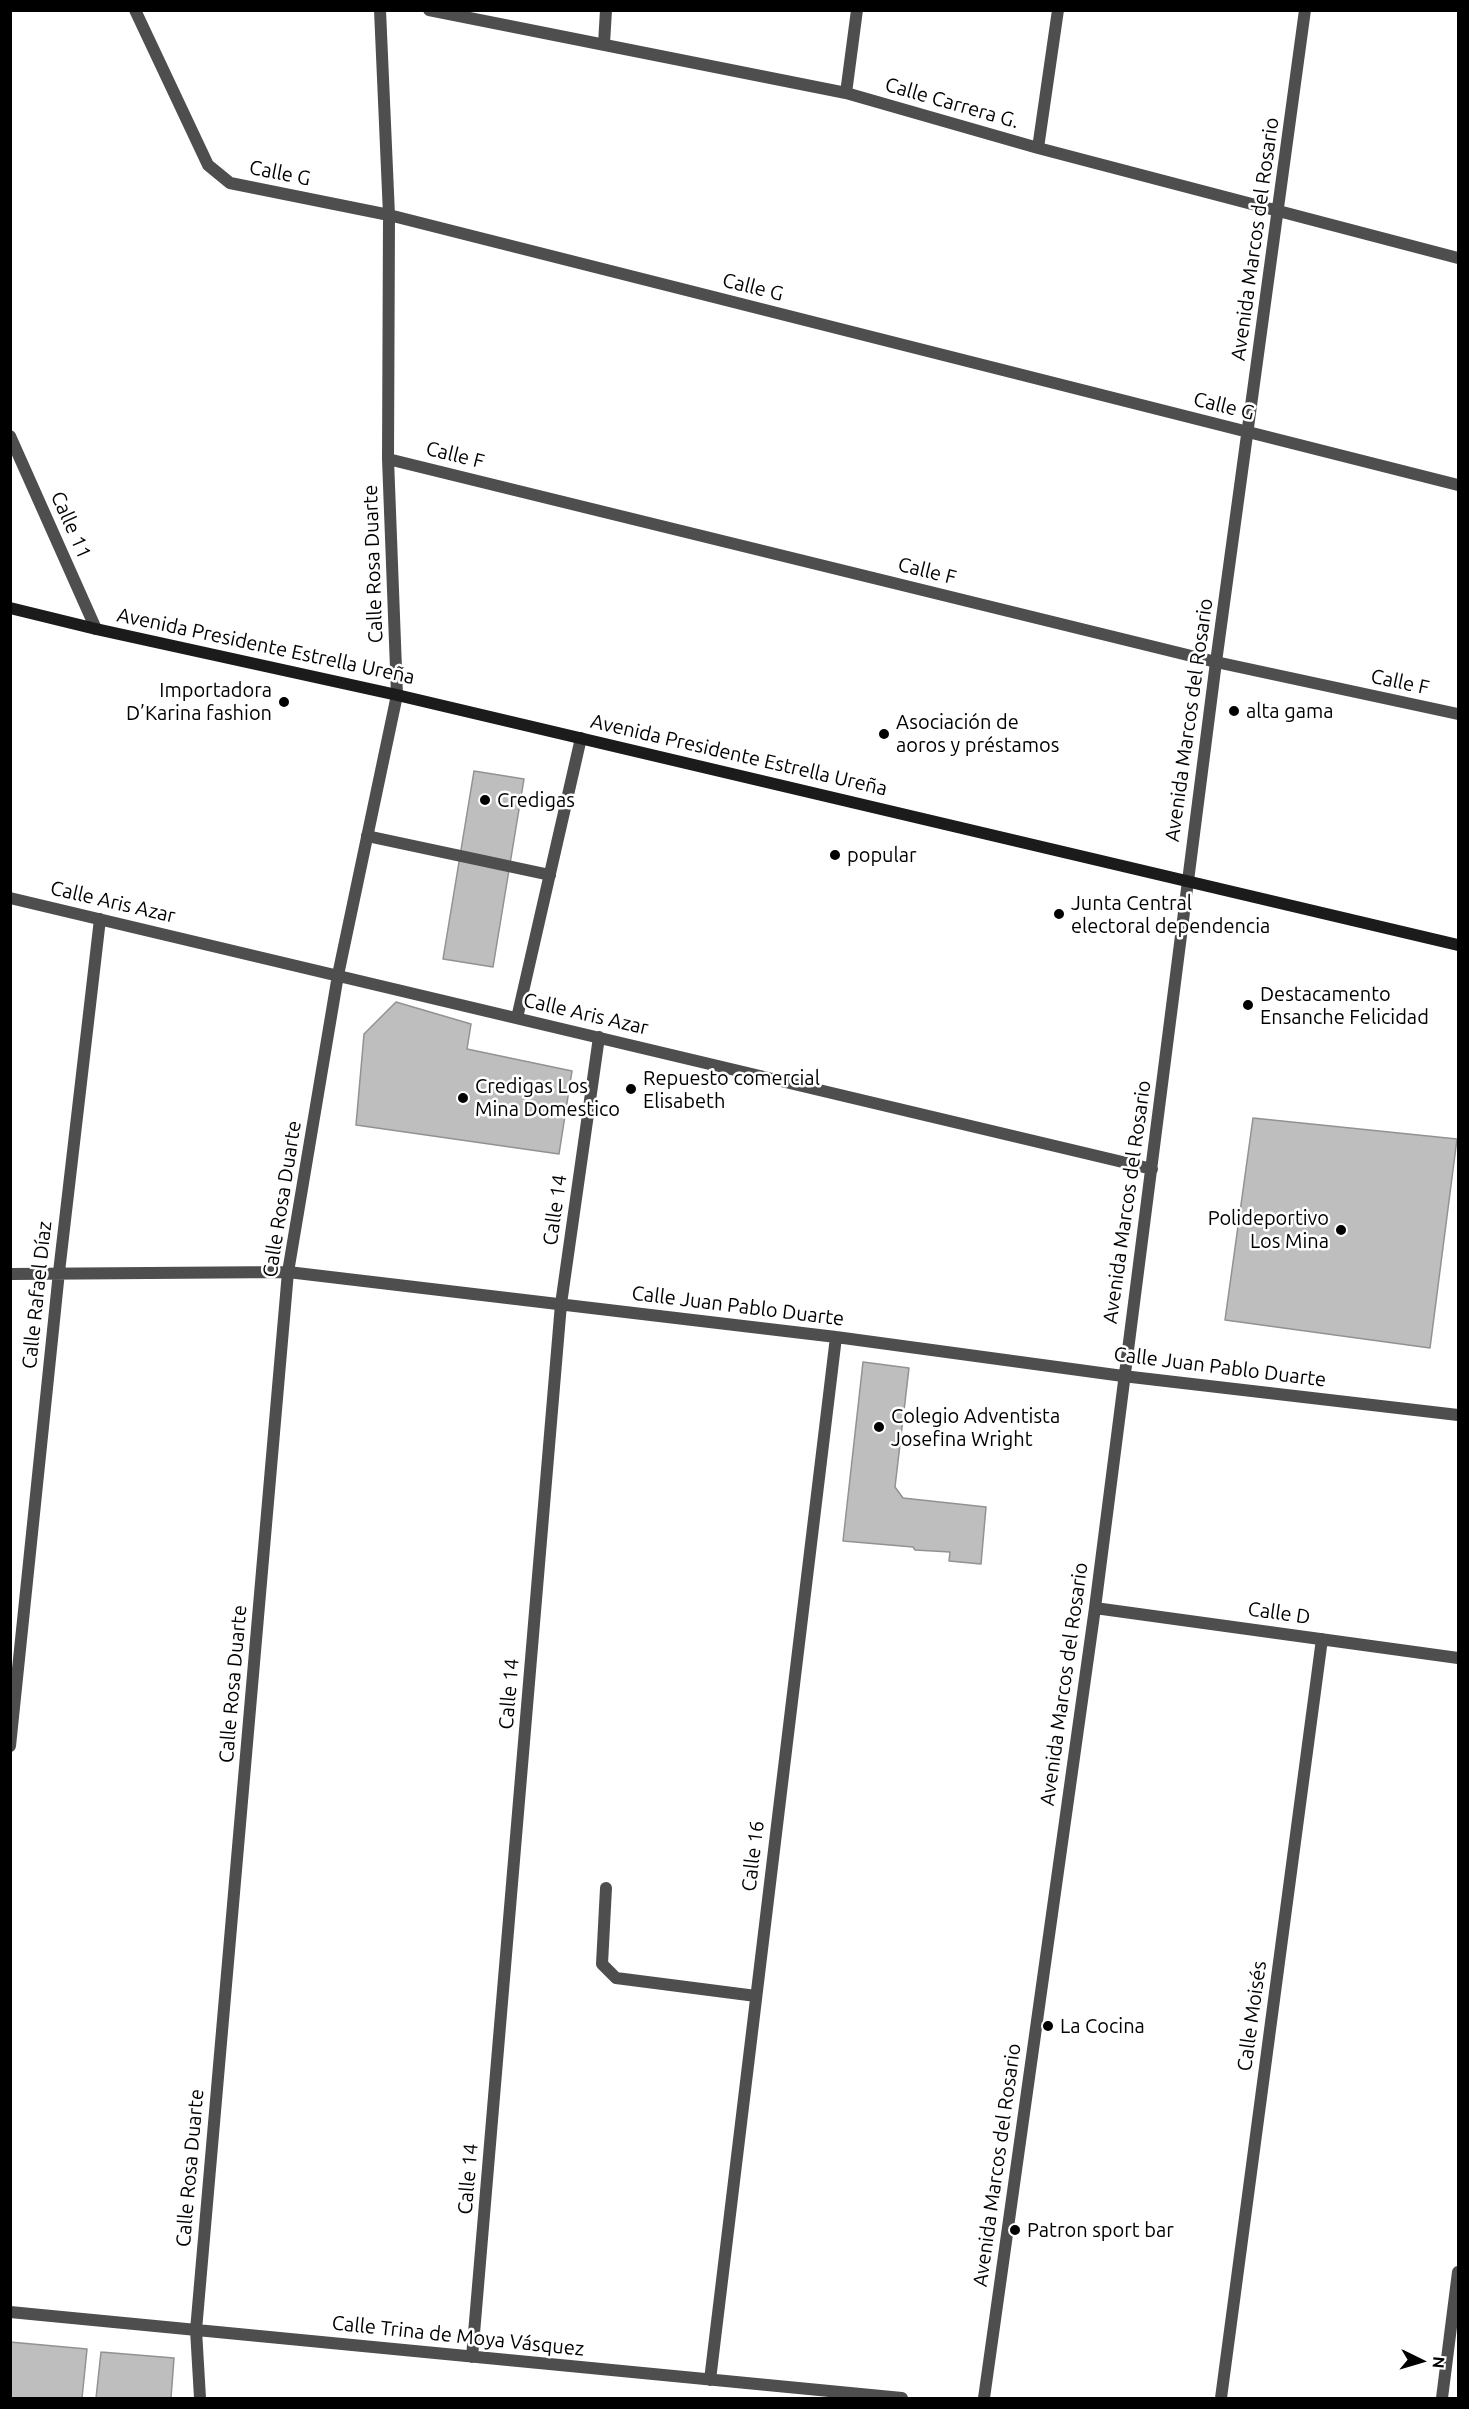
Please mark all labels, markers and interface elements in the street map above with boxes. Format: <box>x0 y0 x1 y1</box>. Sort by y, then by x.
street label: Calle Carrera G. <box>882 72 1022 134</box>
street label: Avenida Marcos del Rosario <box>1226 116 1284 362</box>
street label: Calle G <box>247 155 313 191</box>
street label: Calle G <box>720 268 786 306</box>
street label: Calle G <box>1191 387 1257 425</box>
street label: Calle F <box>423 436 487 474</box>
street label: Calle Rosa Duarte <box>358 484 388 644</box>
street label: Calle 11 <box>46 488 96 562</box>
street label: Calle F <box>895 552 959 590</box>
street label: Avenida Marcos del Rosario <box>1160 597 1218 843</box>
street label: Avenida Presidente Estrella Ureña <box>115 603 417 689</box>
street label: Calle F <box>1369 664 1431 700</box>
place label: Importadora D’Karina fashion <box>126 678 272 725</box>
marker: Importadora D’Karina fashion <box>277 695 291 709</box>
place label: alta gama <box>1246 699 1334 723</box>
marker: alta gama <box>1227 704 1241 718</box>
street label: Avenida Presidente Estrella Ureña <box>588 709 890 801</box>
place label: Asociación de aoros y préstamos <box>896 710 1059 757</box>
marker: Asociación de aoros y préstamos <box>877 727 891 741</box>
place label: Credigas <box>497 788 575 812</box>
marker: Credigas <box>478 793 492 807</box>
place label: popular <box>847 843 917 867</box>
marker: popular <box>828 848 842 862</box>
street label: Calle Aris Azar <box>48 876 178 928</box>
place label: Junta Central electoral dependencia <box>1071 891 1270 938</box>
marker: Junta Central electoral dependencia <box>1052 907 1066 921</box>
place label: Destacamento Ensanche Felicidad <box>1260 982 1429 1029</box>
street label: Calle Aris Azar <box>521 988 651 1040</box>
marker: Destacamento Ensanche Felicidad <box>1241 998 1255 1012</box>
place label: Repuesto comercial Elisabeth <box>643 1066 820 1113</box>
place label: Credigas Los Mina Domestico <box>475 1074 620 1121</box>
street label: Avenida Marcos del Rosario <box>1098 1079 1156 1325</box>
marker: Repuesto comercial Elisabeth <box>624 1082 638 1096</box>
marker: Credigas Los Mina Domestico <box>456 1091 470 1105</box>
street label: Calle Rosa Duarte <box>258 1119 306 1279</box>
street label: Calle 14 <box>538 1173 572 1247</box>
place label: Polideportivo Los Mina <box>1208 1206 1329 1253</box>
street label: Calle Rafael Díaz <box>17 1220 57 1370</box>
marker: Polideportivo Los Mina <box>1334 1223 1348 1237</box>
street label: Calle Juan Pablo Duarte <box>630 1281 846 1331</box>
street label: Calle Juan Pablo Duarte <box>1112 1342 1328 1392</box>
place label: Colegio Adventista Josefina Wright <box>891 1404 1060 1451</box>
marker: Colegio Adventista Josefina Wright <box>872 1420 886 1434</box>
street label: Avenida Marcos del Rosario <box>1035 1561 1093 1807</box>
street label: Calle D <box>1246 1597 1312 1629</box>
street label: Calle Rosa Duarte <box>214 1604 252 1764</box>
street label: Calle 14 <box>494 1657 524 1731</box>
street label: Calle 16 <box>737 1819 769 1893</box>
street label: Calle Moisés <box>1232 1959 1272 2073</box>
place label: La Cocina <box>1060 2014 1145 2038</box>
marker: La Cocina <box>1041 2019 1055 2033</box>
street label: Avenida Marcos del Rosario <box>968 2042 1026 2288</box>
street label: Calle Rosa Duarte <box>171 2088 209 2248</box>
street label: Calle 14 <box>453 2142 483 2216</box>
place label: Patron sport bar <box>1027 2218 1174 2242</box>
marker: Patron sport bar <box>1008 2223 1022 2237</box>
street label: Calle Trina de Moya Vásquez <box>331 2311 585 2361</box>
north arrow <box>1391 2331 1451 2391</box>
text: N <box>1429 2356 1448 2369</box>

